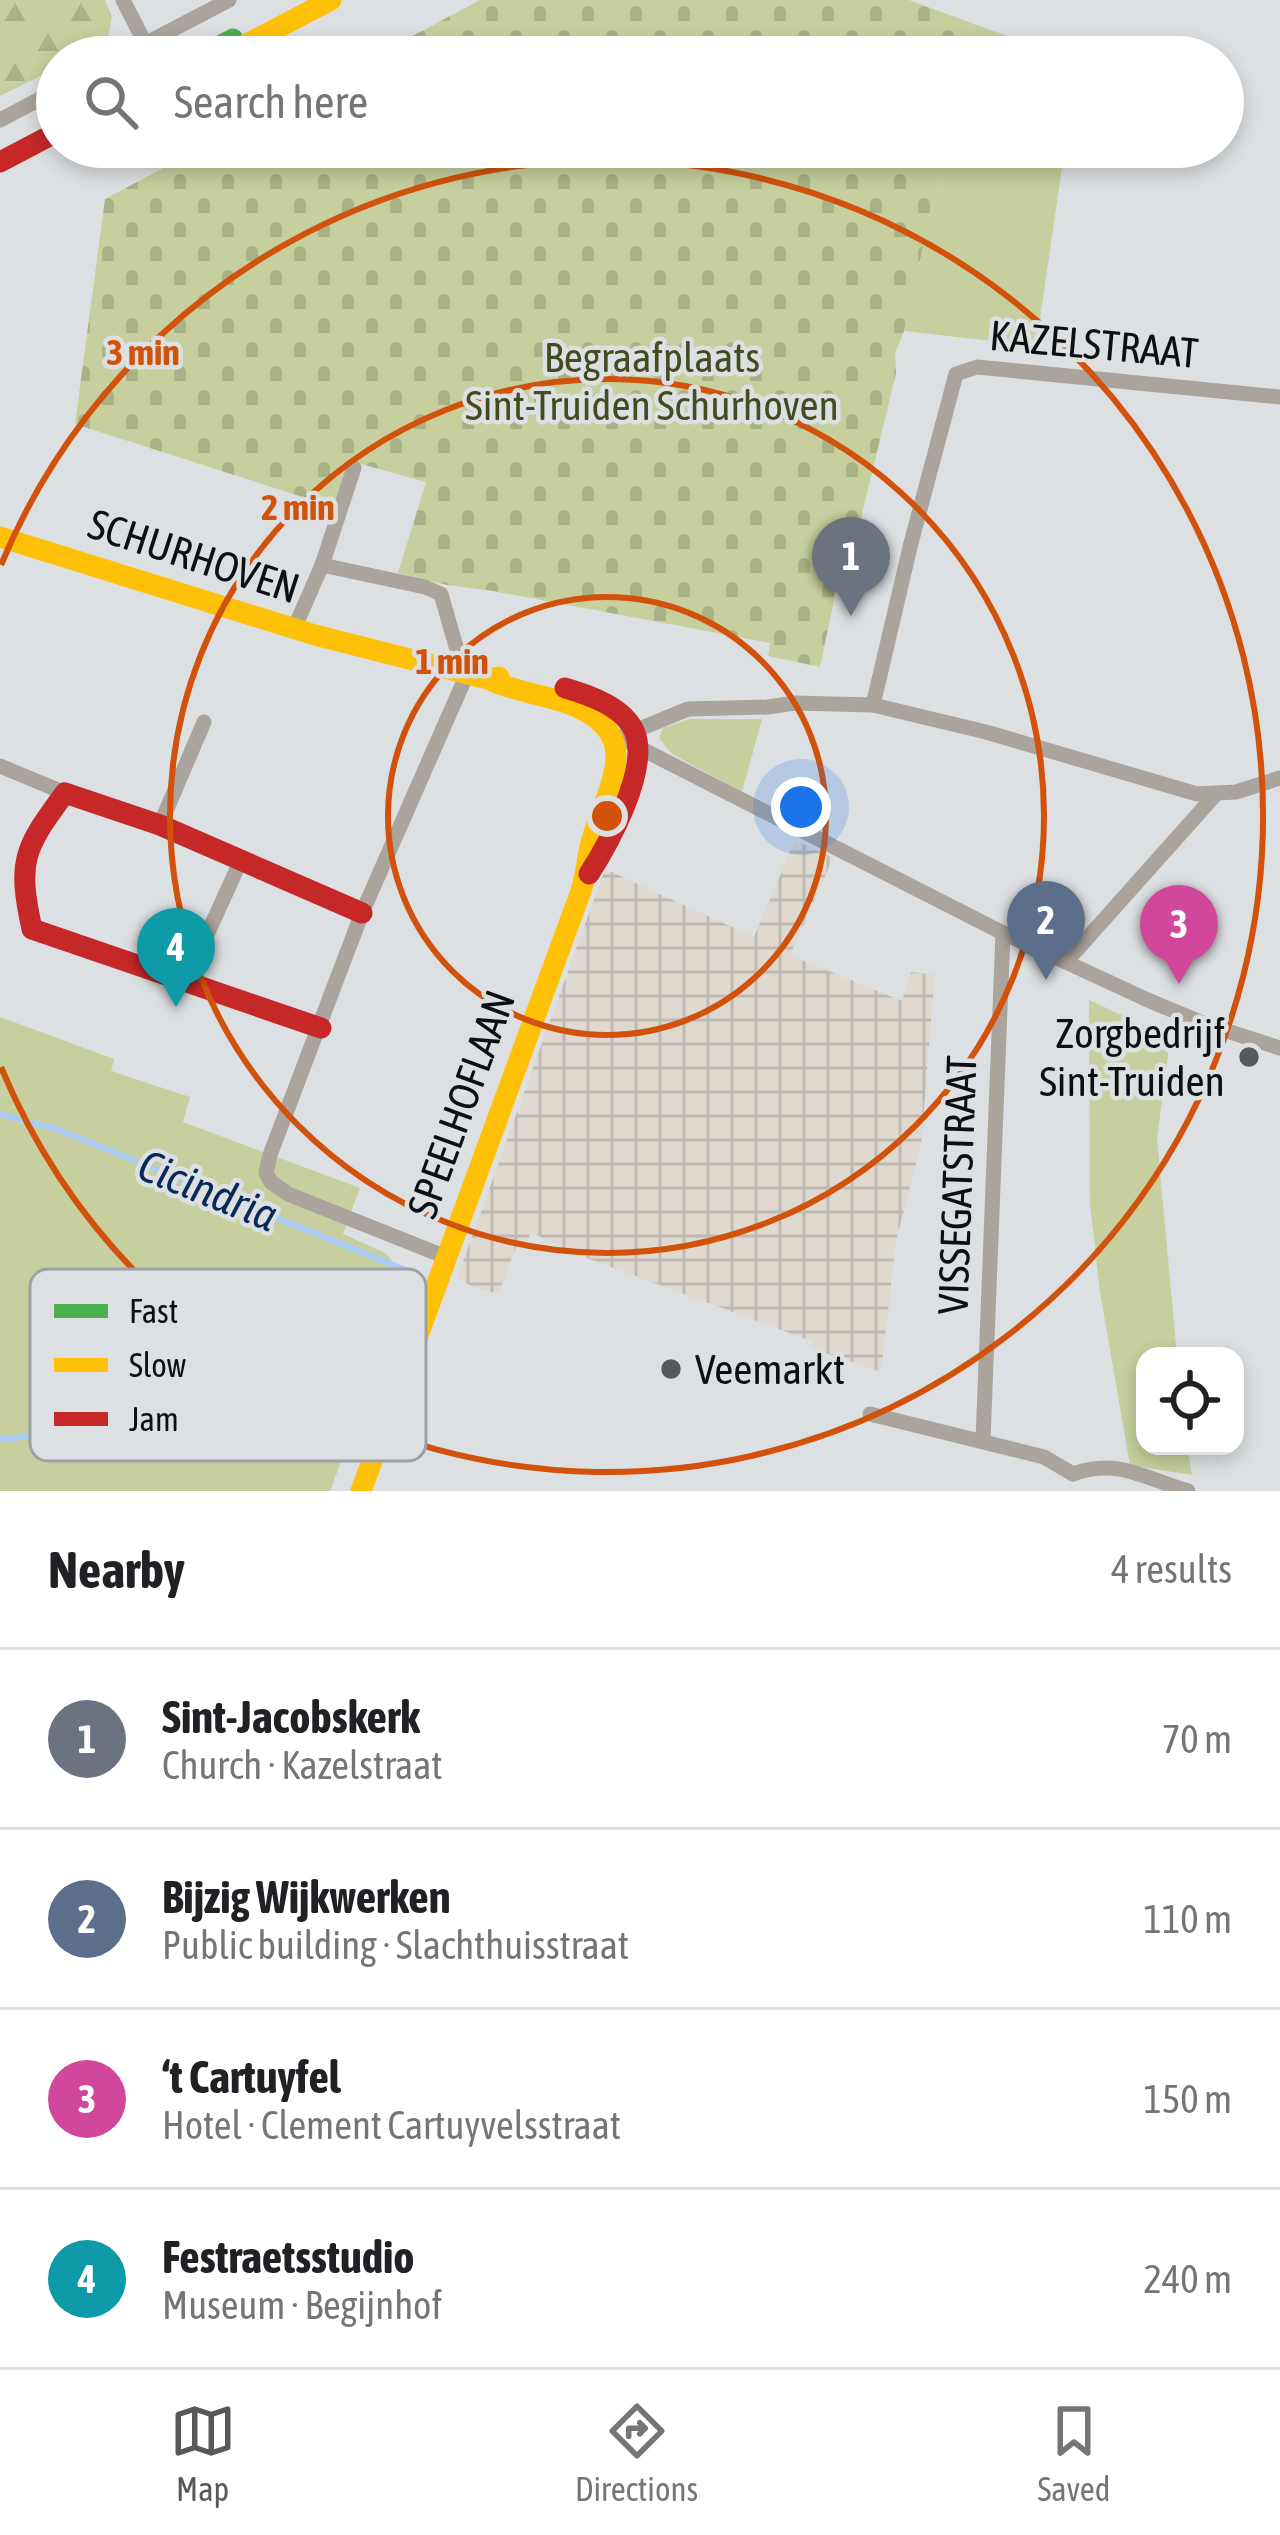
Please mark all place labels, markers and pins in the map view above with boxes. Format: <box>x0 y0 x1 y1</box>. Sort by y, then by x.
pin: 1 <box>812 517 890 616</box>
centre of rings <box>586 795 628 837</box>
pin: 2 <box>1007 881 1085 980</box>
pin: 3 <box>1140 885 1218 984</box>
pin: 4 <box>137 908 215 1007</box>
place label: Zorgbedrijf Sint-Truiden <box>1039 1009 1225 1105</box>
marker: Zorgbedrijf Sint-Truiden <box>1236 1044 1262 1070</box>
place label: Veemarkt <box>695 1345 845 1393</box>
marker: Veemarkt <box>658 1356 684 1382</box>

